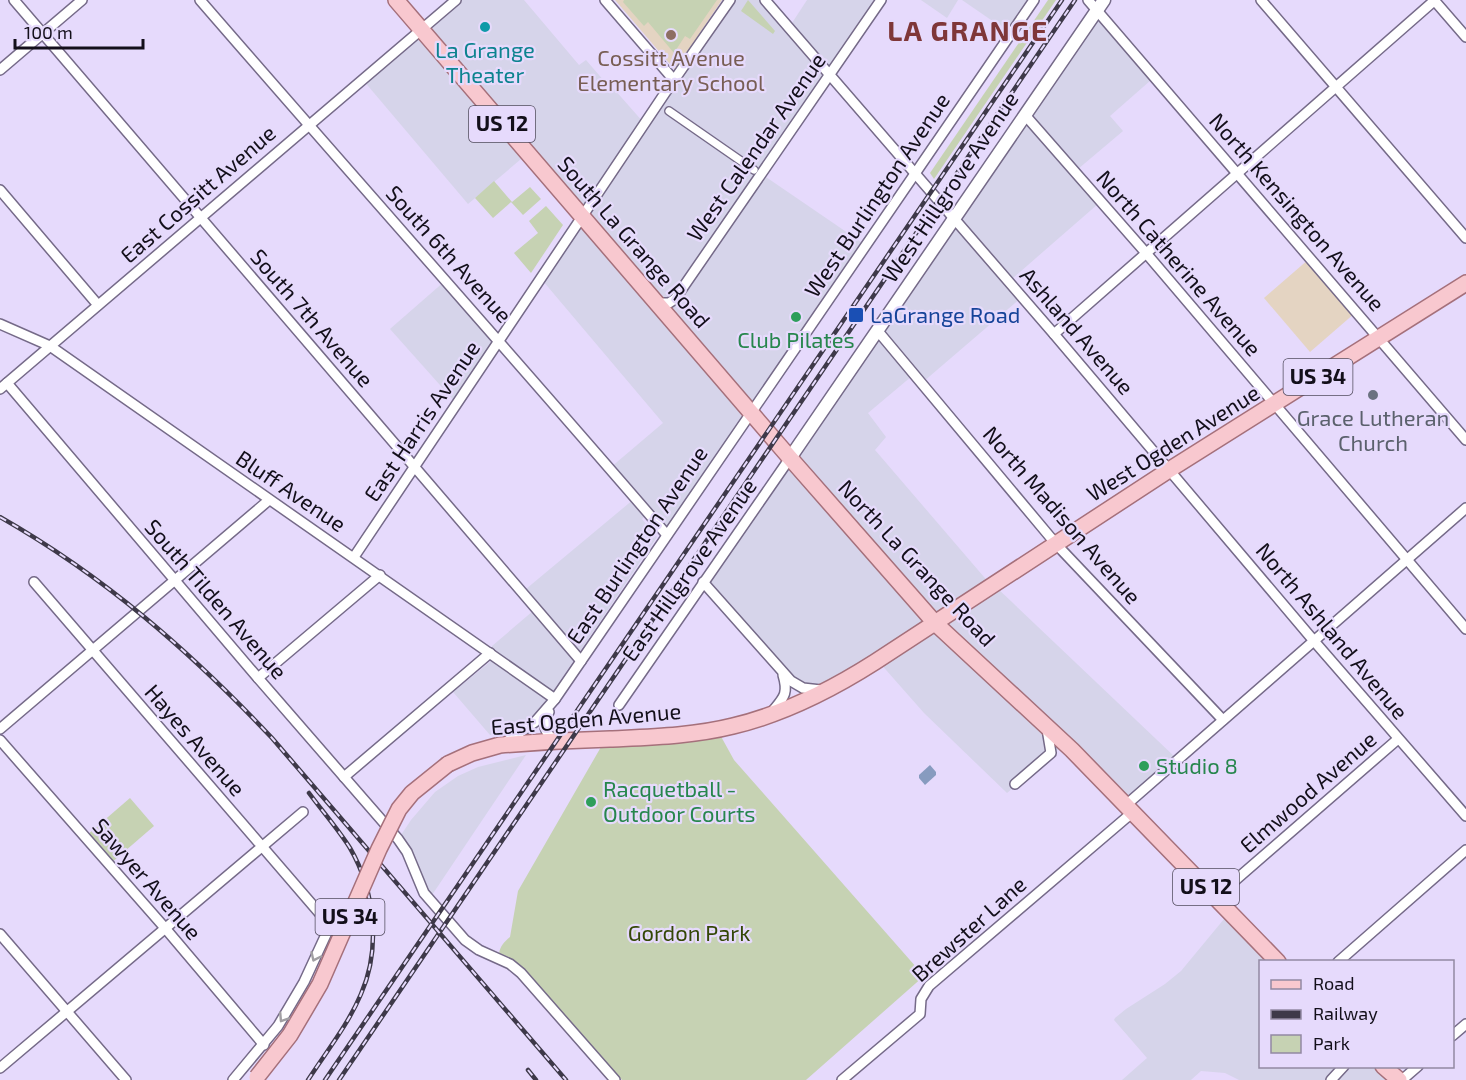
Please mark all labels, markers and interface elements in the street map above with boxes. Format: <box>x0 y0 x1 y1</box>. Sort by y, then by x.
scale bar <box>15 12 142 50</box>
district label: LA GRANGE <box>887 13 1049 47</box>
marker: La Grange Theater <box>478 20 492 34</box>
text: 100 m <box>24 21 73 43</box>
marker: Cossitt Avenue Elementary School <box>664 28 678 42</box>
place label: La Grange Theater <box>435 36 535 87</box>
place label: Cossitt Avenue Elementary School <box>577 44 765 95</box>
street label: West Calendar Avenue <box>680 47 830 245</box>
street label: West Hillgrove Avenue <box>876 86 1023 287</box>
street label: West Burlington Avenue <box>798 87 954 301</box>
road number: US 12 <box>469 106 535 142</box>
street label: North Kensington Avenue <box>1205 107 1391 316</box>
street label: East Cossitt Avenue <box>115 119 280 268</box>
street label: South La Grange Road <box>553 150 716 332</box>
street label: North Catherine Avenue <box>1092 164 1267 360</box>
street label: South 6th Avenue <box>381 179 518 327</box>
street label: South 7th Avenue <box>246 243 380 392</box>
street label: Ashland Avenue <box>1016 262 1140 399</box>
place label: LaGrange Road <box>870 301 1020 327</box>
marker: LaGrange Road <box>847 306 865 324</box>
marker: Club Pilates <box>789 310 803 324</box>
place label: Club Pilates <box>737 326 855 352</box>
street label: East Harris Avenue <box>358 335 485 506</box>
road number: US 34 <box>1284 359 1352 395</box>
street label: West Ogden Avenue <box>1081 378 1264 506</box>
marker: Grace Lutheran Church <box>1366 388 1380 402</box>
place label: Grace Lutheran Church <box>1297 404 1449 455</box>
street label: North Madison Avenue <box>979 420 1147 608</box>
street label: East Burlington Avenue <box>560 441 712 648</box>
street label: Bluff Avenue <box>232 444 351 536</box>
street label: East Hillgrove Avenue <box>615 473 761 666</box>
street label: North La Grange Road <box>834 474 1002 651</box>
street label: South Tilden Avenue <box>140 513 293 683</box>
street label: North Ashland Avenue <box>1251 537 1414 724</box>
street label: Hayes Avenue <box>140 678 251 800</box>
street label: East Ogden Avenue <box>490 697 682 739</box>
street label: Elmwood Avenue <box>1234 725 1381 857</box>
place label: Studio 8 <box>1156 752 1238 778</box>
marker: Studio 8 <box>1137 759 1151 773</box>
place label: Racquetball - Outdoor Courts <box>603 775 755 826</box>
marker: Racquetball - Outdoor Courts <box>584 795 598 809</box>
street label: Sawyer Avenue <box>88 812 208 944</box>
road number: US 12 <box>1173 869 1239 905</box>
street label: Brewster Lane <box>906 870 1031 986</box>
road number: US 34 <box>316 899 385 935</box>
park label: Gordon Park <box>628 919 750 945</box>
one-way arrow <box>311 950 323 961</box>
legend <box>1259 960 1454 1068</box>
text: Road <box>1313 972 1354 994</box>
text: Railway <box>1313 1002 1378 1024</box>
one-way arrow <box>278 1012 290 1022</box>
text: Park <box>1313 1032 1350 1054</box>

